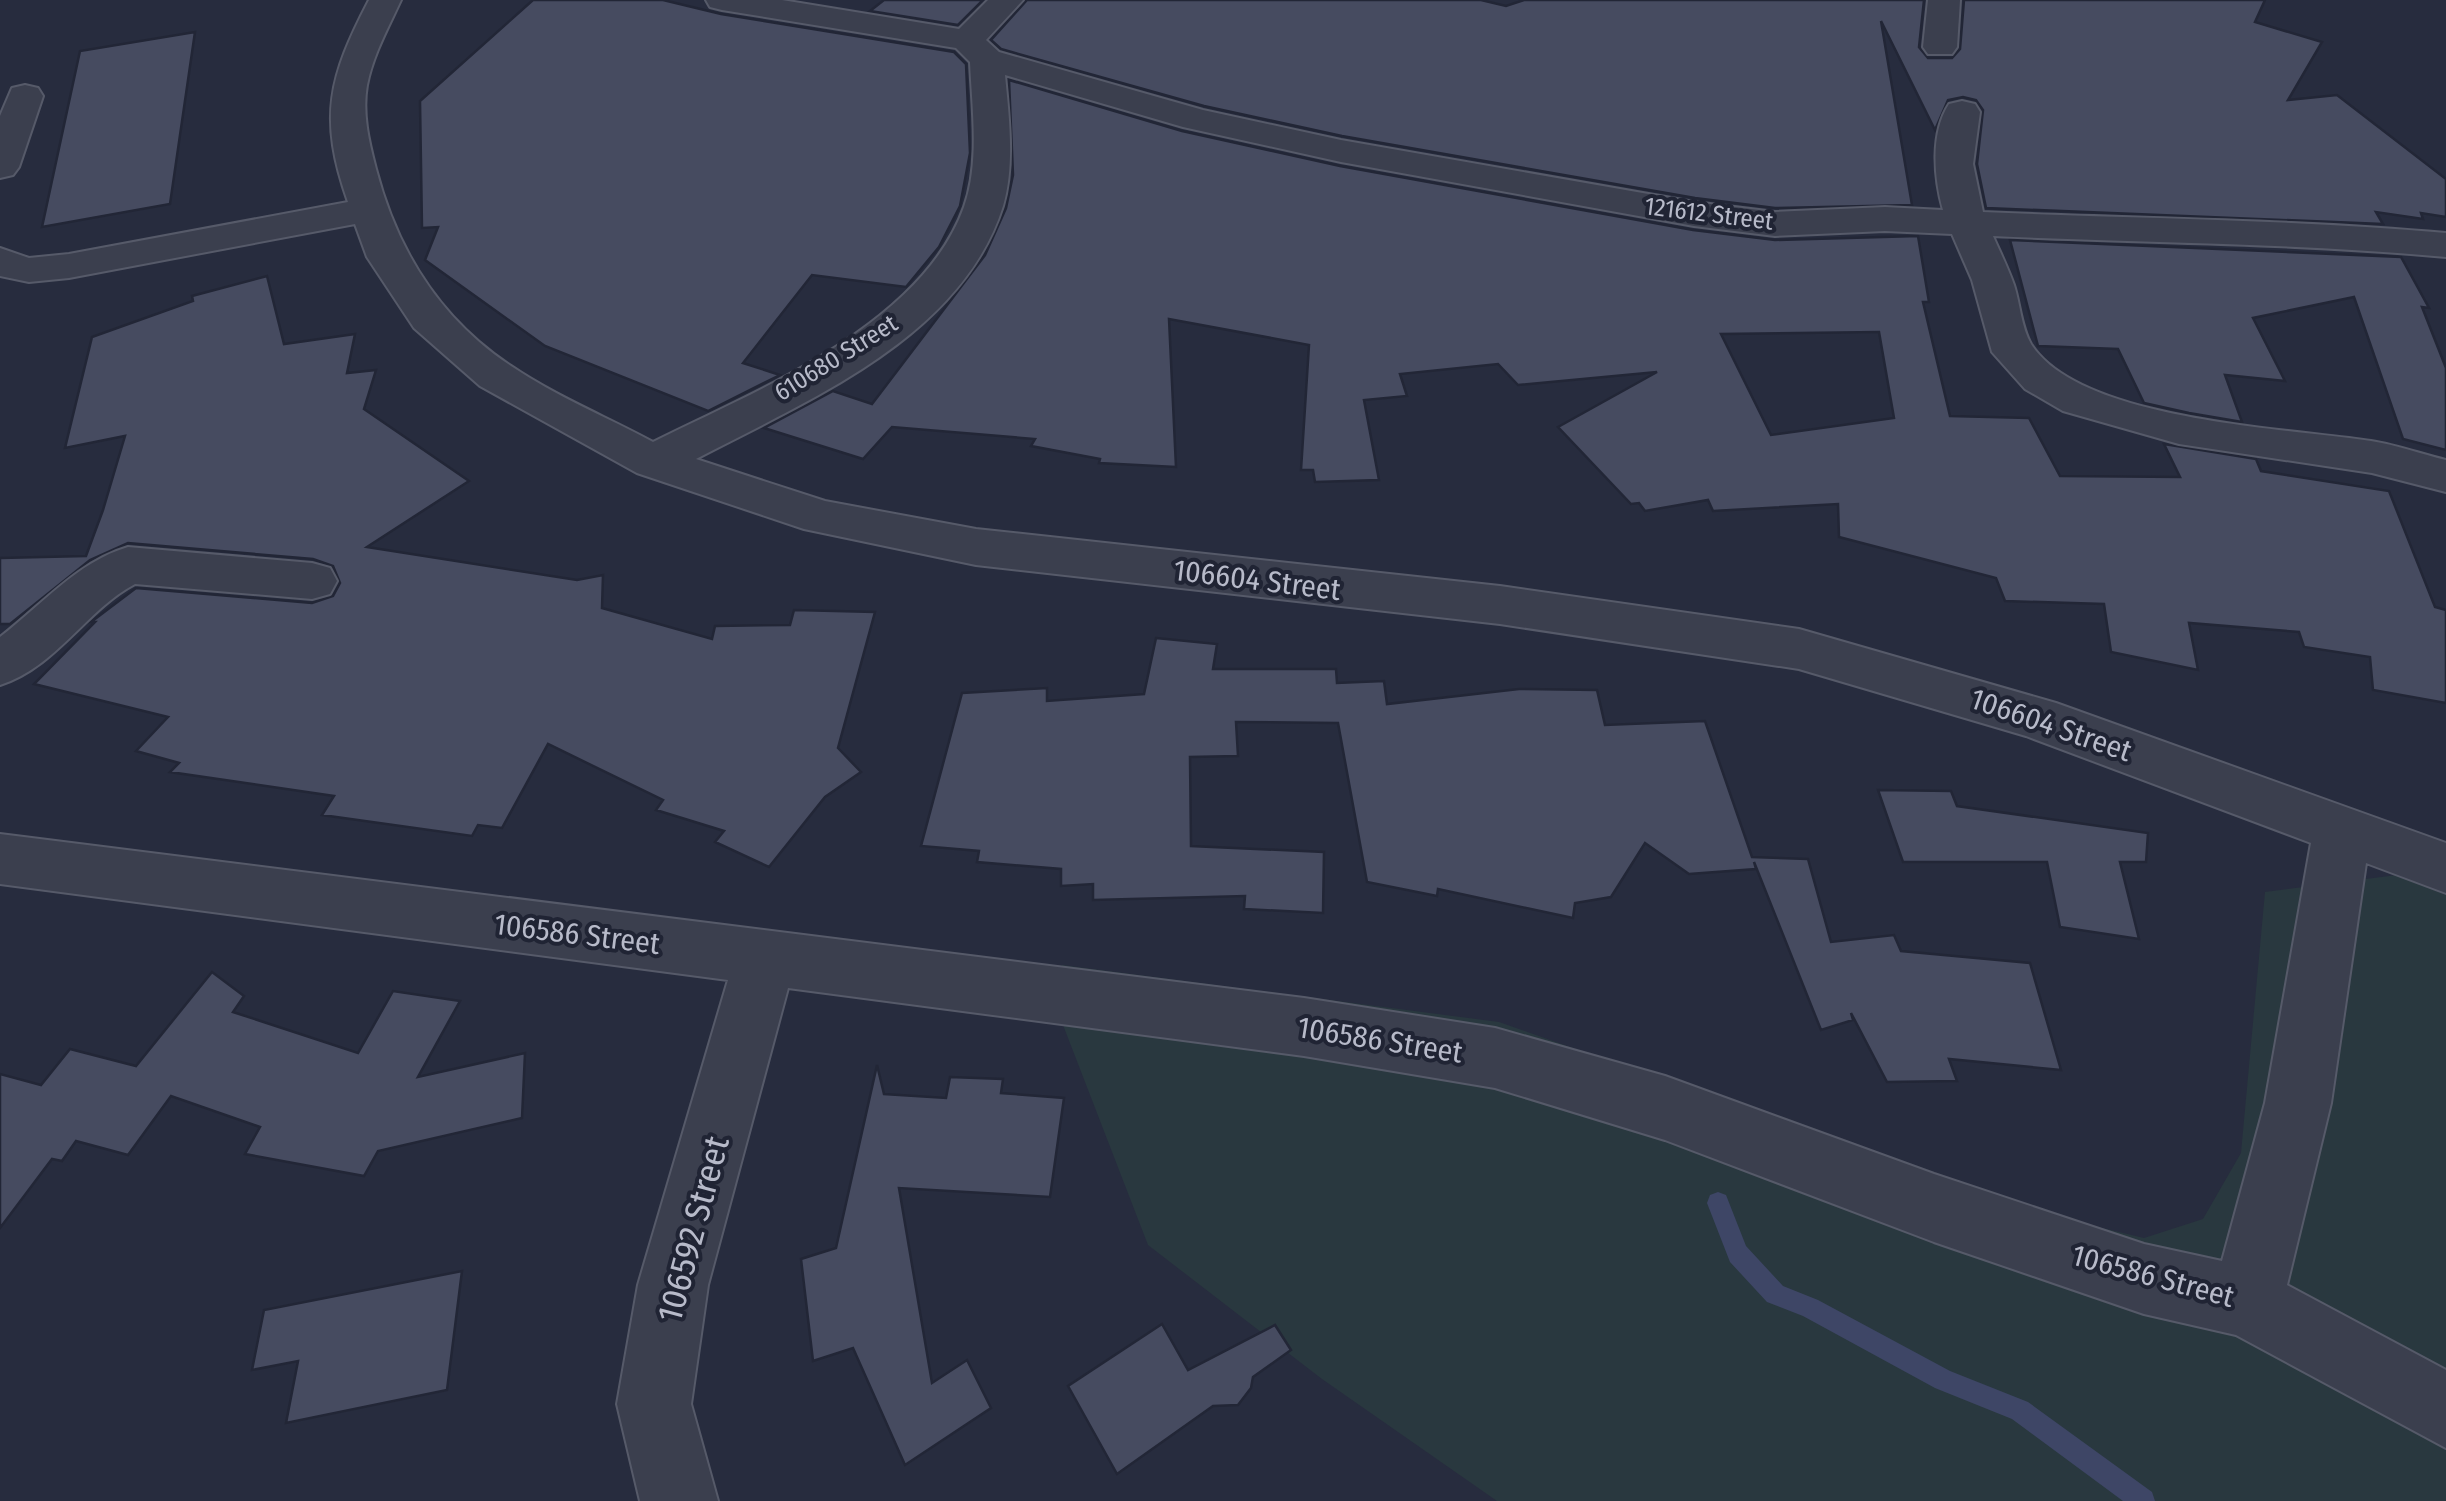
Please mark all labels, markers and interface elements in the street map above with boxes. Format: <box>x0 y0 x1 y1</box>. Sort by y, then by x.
street label: 121612 Street <box>1643 191 1776 237</box>
street label: 610680 Street <box>769 308 904 408</box>
street label: 106604 Street <box>1171 552 1343 608</box>
street label: 106604 Street <box>1966 681 2136 769</box>
street label: 106586 Street <box>492 906 662 962</box>
street label: 106586 Street <box>1295 1009 1465 1071</box>
street label: 106592 Street <box>648 1131 738 1327</box>
street label: 106586 Street <box>2068 1237 2238 1315</box>

